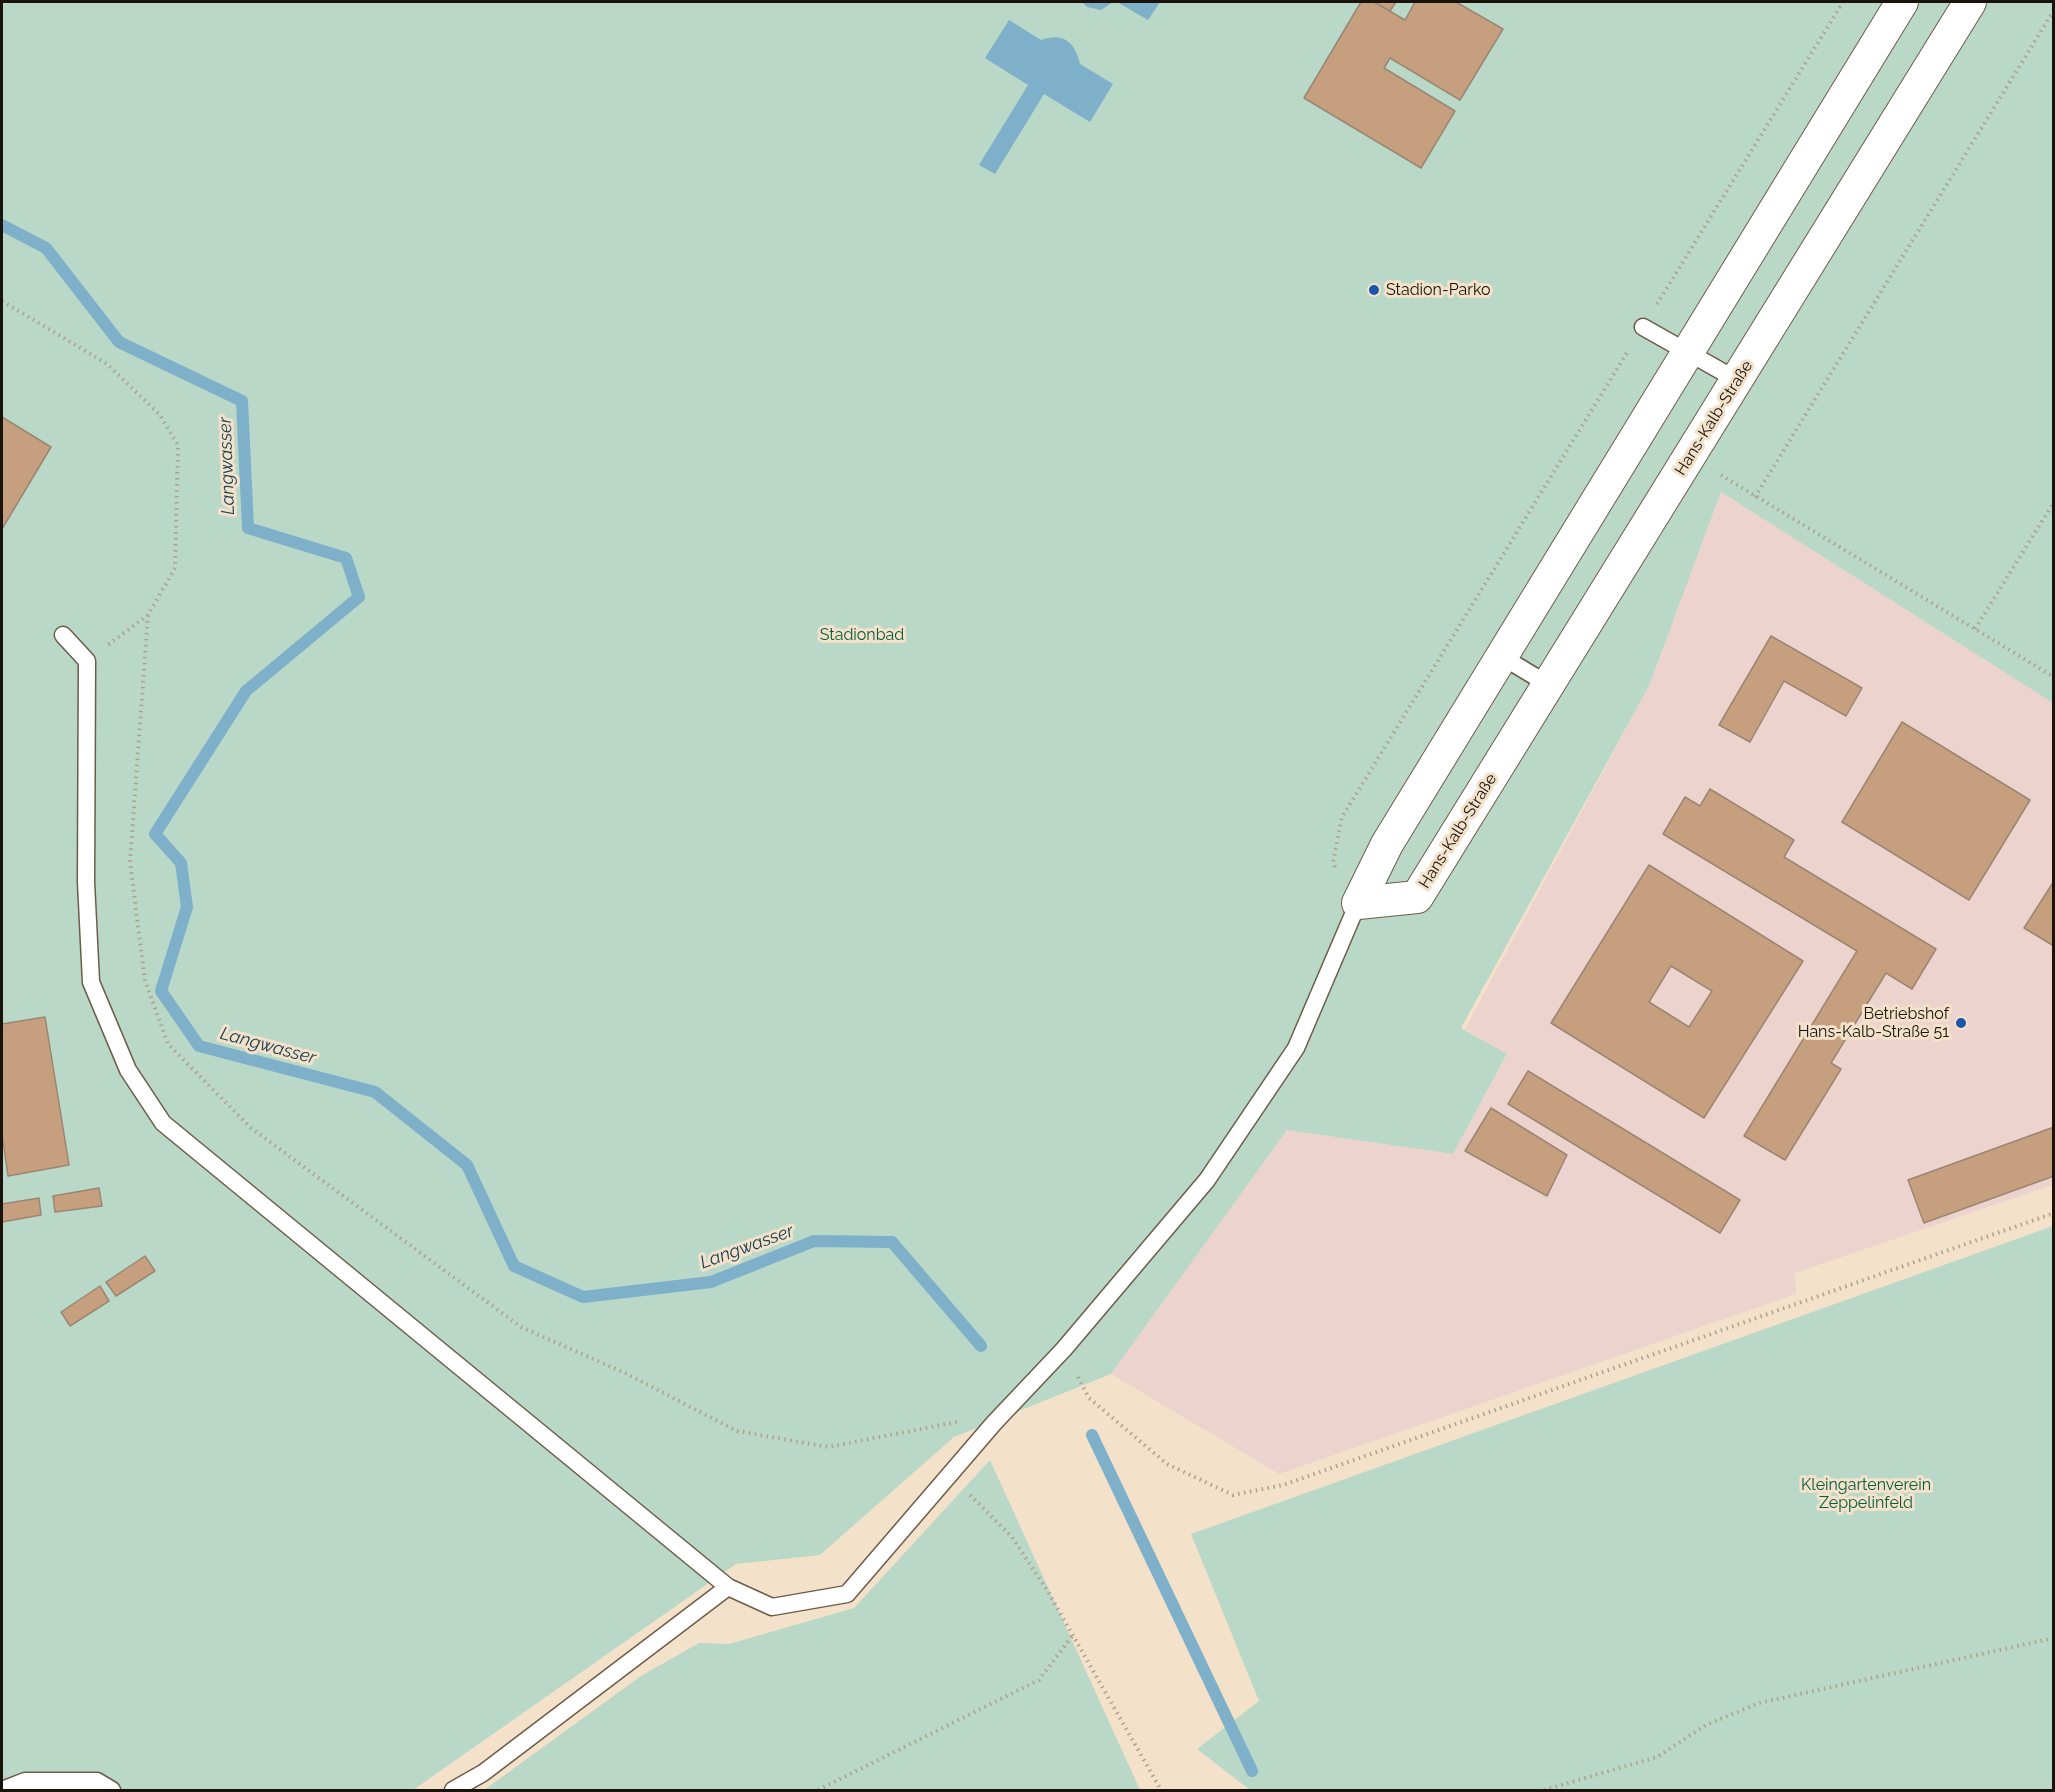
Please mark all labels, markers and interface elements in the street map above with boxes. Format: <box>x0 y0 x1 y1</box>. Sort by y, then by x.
place label: Stadion-Parko <box>1386 280 1490 300</box>
marker: Stadion-Parko <box>1367 283 1381 297</box>
street label: Hans-Kalb-Straße <box>1671 357 1757 479</box>
water label: Langwasser <box>214 417 240 515</box>
park label: Stadionbad <box>820 625 904 645</box>
street label: Hans-Kalb-Straße <box>1415 770 1501 892</box>
place label: Betriebshof Hans-Kalb-Straße 51 <box>1798 1004 1949 1042</box>
marker: Betriebshof Hans-Kalb-Straße 51 <box>1954 1016 1968 1030</box>
water label: Langwasser <box>218 1023 318 1069</box>
water label: Langwasser <box>697 1220 797 1274</box>
park label: Kleingartenverein Zeppelinfeld <box>1801 1475 1931 1513</box>

